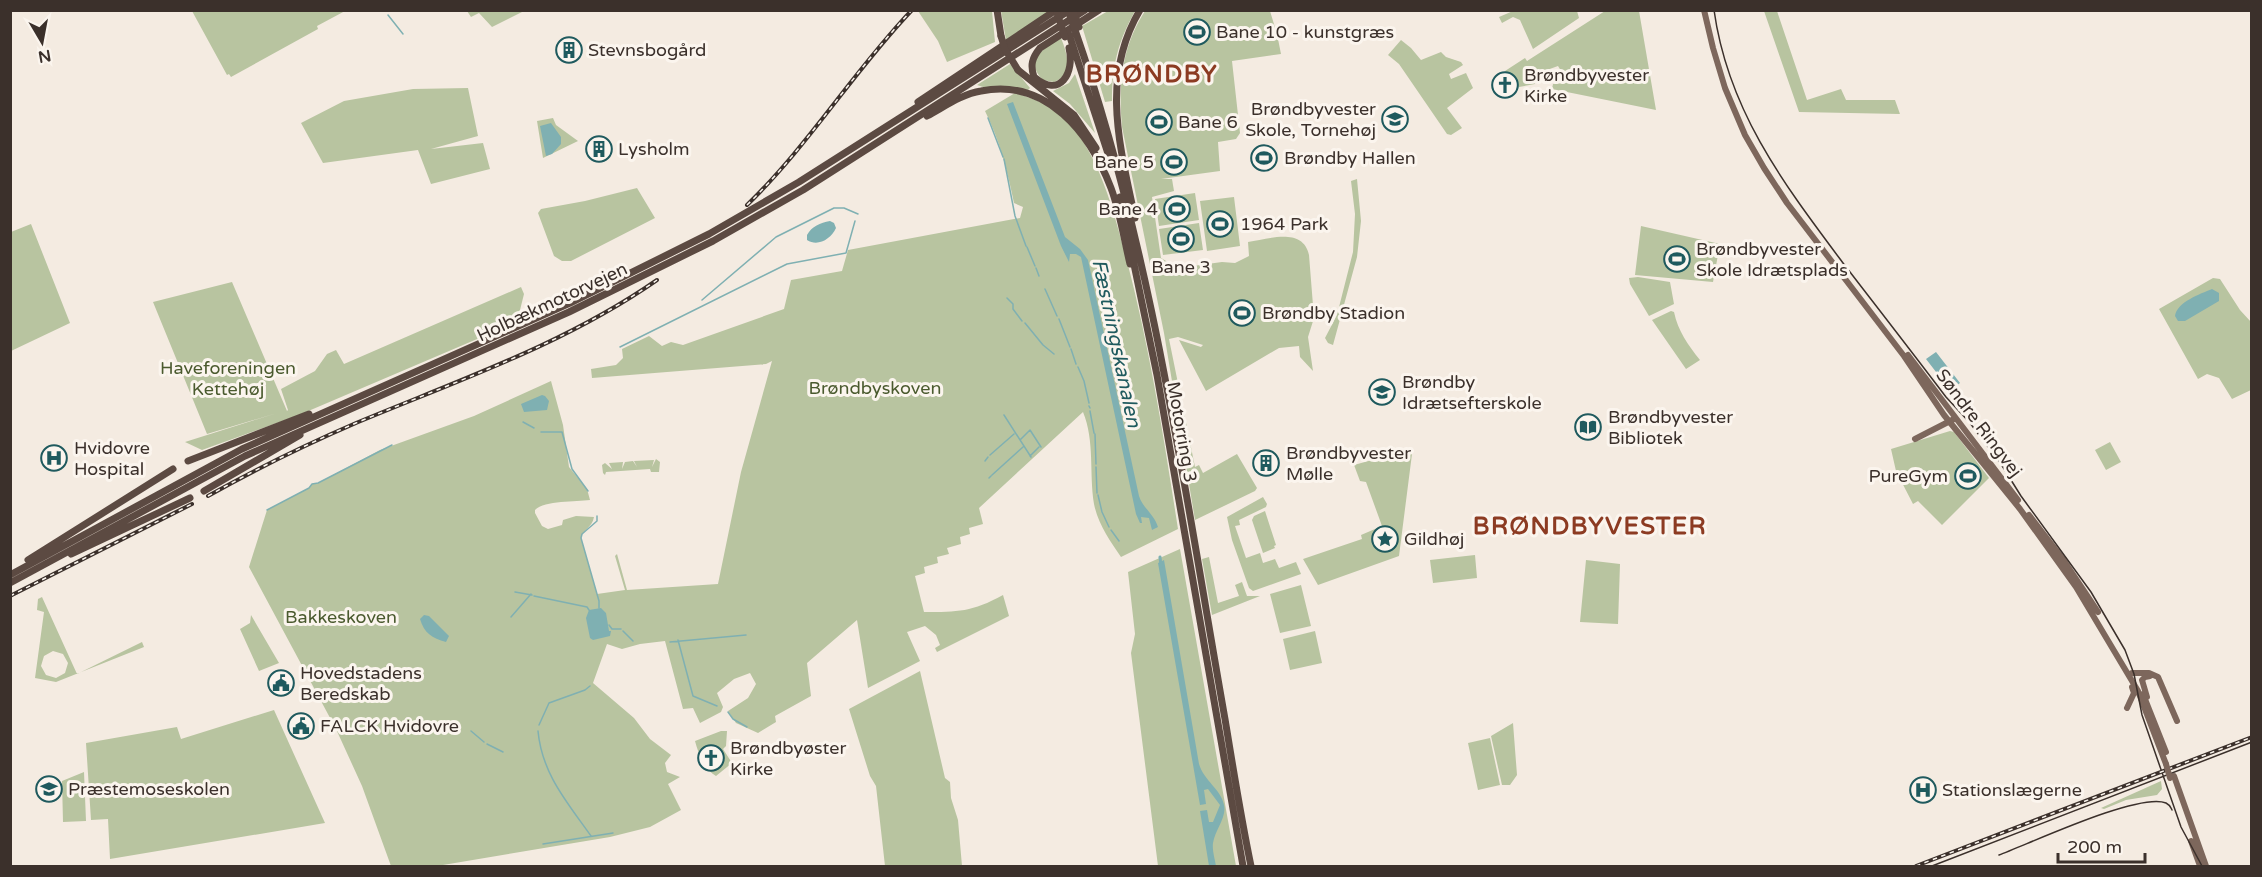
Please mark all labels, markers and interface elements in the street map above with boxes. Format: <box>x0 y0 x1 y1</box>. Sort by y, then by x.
north arrow <box>12 12 72 72</box>
sports icon: Bane 10 - kunstgræs <box>1182 17 1212 47</box>
place label: Bane 10 - kunstgræs <box>1216 21 1394 43</box>
building icon: Stevnsbogård <box>554 35 584 65</box>
place label: Stevnsbogård <box>588 39 706 61</box>
text: N <box>36 45 52 67</box>
district label: BRØNDBY <box>1086 60 1218 89</box>
place label: Brøndbyvester Kirke <box>1524 64 1649 107</box>
church icon: Brøndbyvester Kirke <box>1490 70 1520 100</box>
place label: Brøndbyvester Skole, Tornehøj <box>1245 98 1376 141</box>
school or university icon: Brøndbyvester Skole, Tornehøj <box>1380 104 1410 134</box>
sports icon: Bane 6 <box>1144 107 1174 137</box>
place label: Bane 6 <box>1178 111 1238 133</box>
building icon: Lysholm <box>584 134 614 164</box>
place label: Lysholm <box>618 138 690 160</box>
sports icon: Brøndby Hallen <box>1249 143 1279 173</box>
sports icon: Bane 5 <box>1159 147 1189 177</box>
place label: Brøndby Hallen <box>1284 147 1416 169</box>
place label: Bane 5 <box>1094 151 1154 173</box>
sports icon: Bane 4 <box>1162 194 1192 224</box>
place label: Bane 4 <box>1098 198 1158 220</box>
sports icon: 1964 Park <box>1205 209 1235 239</box>
place label: 1964 Park <box>1240 213 1329 235</box>
sports icon: Bane 3 <box>1166 224 1196 254</box>
place label: Brøndbyvester Skole Idrætsplads <box>1696 238 1848 281</box>
sports icon: Brøndbyvester Skole Idrætsplads <box>1662 244 1692 274</box>
place label: Bane 3 <box>1151 256 1211 278</box>
street label: Holbækmotorvejen <box>473 257 631 347</box>
water label: Fæstningskanalen <box>1086 257 1146 430</box>
sports icon: Brøndby Stadion <box>1227 298 1257 328</box>
place label: Brøndby Stadion <box>1262 302 1405 324</box>
park label: Haveforeningen Kettehøj <box>160 357 296 400</box>
street label: Søndre Ringvej <box>1931 365 2027 481</box>
place label: Brøndby Idrætsefterskole <box>1402 371 1542 414</box>
park label: Brøndbyskoven <box>809 377 941 399</box>
school or university icon: Brøndby Idrætsefterskole <box>1367 377 1397 407</box>
street label: Motorring 3 <box>1162 380 1202 484</box>
place label: Brøndbyvester Bibliotek <box>1608 406 1733 449</box>
library icon: Brøndbyvester Bibliotek <box>1573 412 1603 442</box>
place label: Hvidovre Hospital <box>74 437 150 480</box>
place label: Brøndbyvester Mølle <box>1286 442 1411 485</box>
hospital icon: Hvidovre Hospital <box>39 443 69 473</box>
building icon: Brøndbyvester Mølle <box>1251 448 1281 478</box>
sports icon: PureGym <box>1953 461 1983 491</box>
place label: PureGym <box>1869 465 1948 487</box>
district label: BRØNDBYVESTER <box>1473 512 1707 541</box>
place icon: Gildhøj <box>1370 524 1400 554</box>
place label: Gildhøj <box>1404 528 1464 550</box>
park label: Bakkeskoven <box>285 606 397 628</box>
place label: Hovedstadens Beredskab <box>300 662 422 705</box>
public building icon: Hovedstadens Beredskab <box>266 668 296 698</box>
public building icon: FALCK Hvidovre <box>286 711 316 741</box>
place label: FALCK Hvidovre <box>320 715 459 737</box>
place label: Brøndbyøster Kirke <box>730 737 846 780</box>
church icon: Brøndbyøster Kirke <box>696 743 726 773</box>
school or university icon: Præstemoseskolen <box>34 774 64 804</box>
hospital icon: Stationslægerne <box>1908 775 1938 805</box>
place label: Præstemoseskolen <box>68 778 230 800</box>
place label: Stationslægerne <box>1942 779 2082 801</box>
scale bar <box>2058 826 2145 864</box>
text: 200 m <box>2067 836 2122 858</box>

